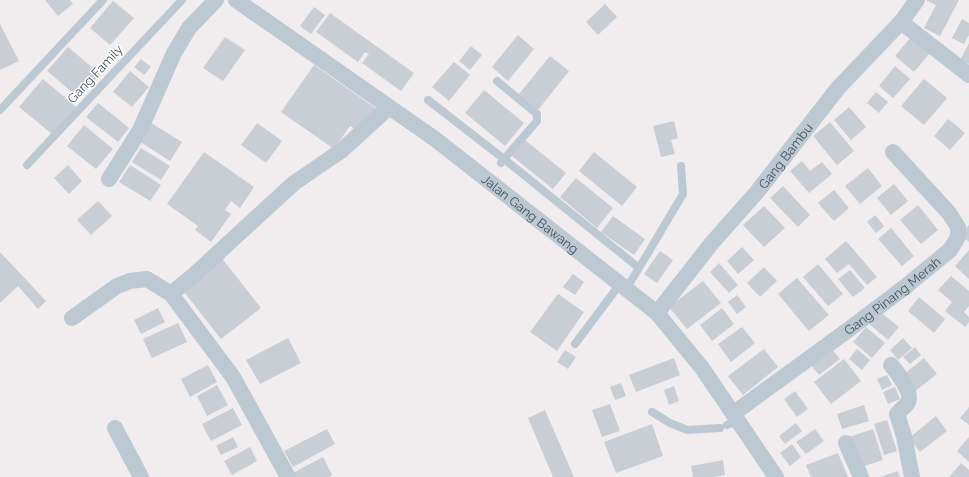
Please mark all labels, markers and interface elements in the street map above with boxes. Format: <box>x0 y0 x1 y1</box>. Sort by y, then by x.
street label: Gang Family <box>64 42 126 106</box>
street label: Gang Bambu <box>755 120 815 191</box>
street label: Jalan Gang Bawang <box>479 171 582 256</box>
street label: Gang Pinang Merah <box>841 253 943 338</box>

